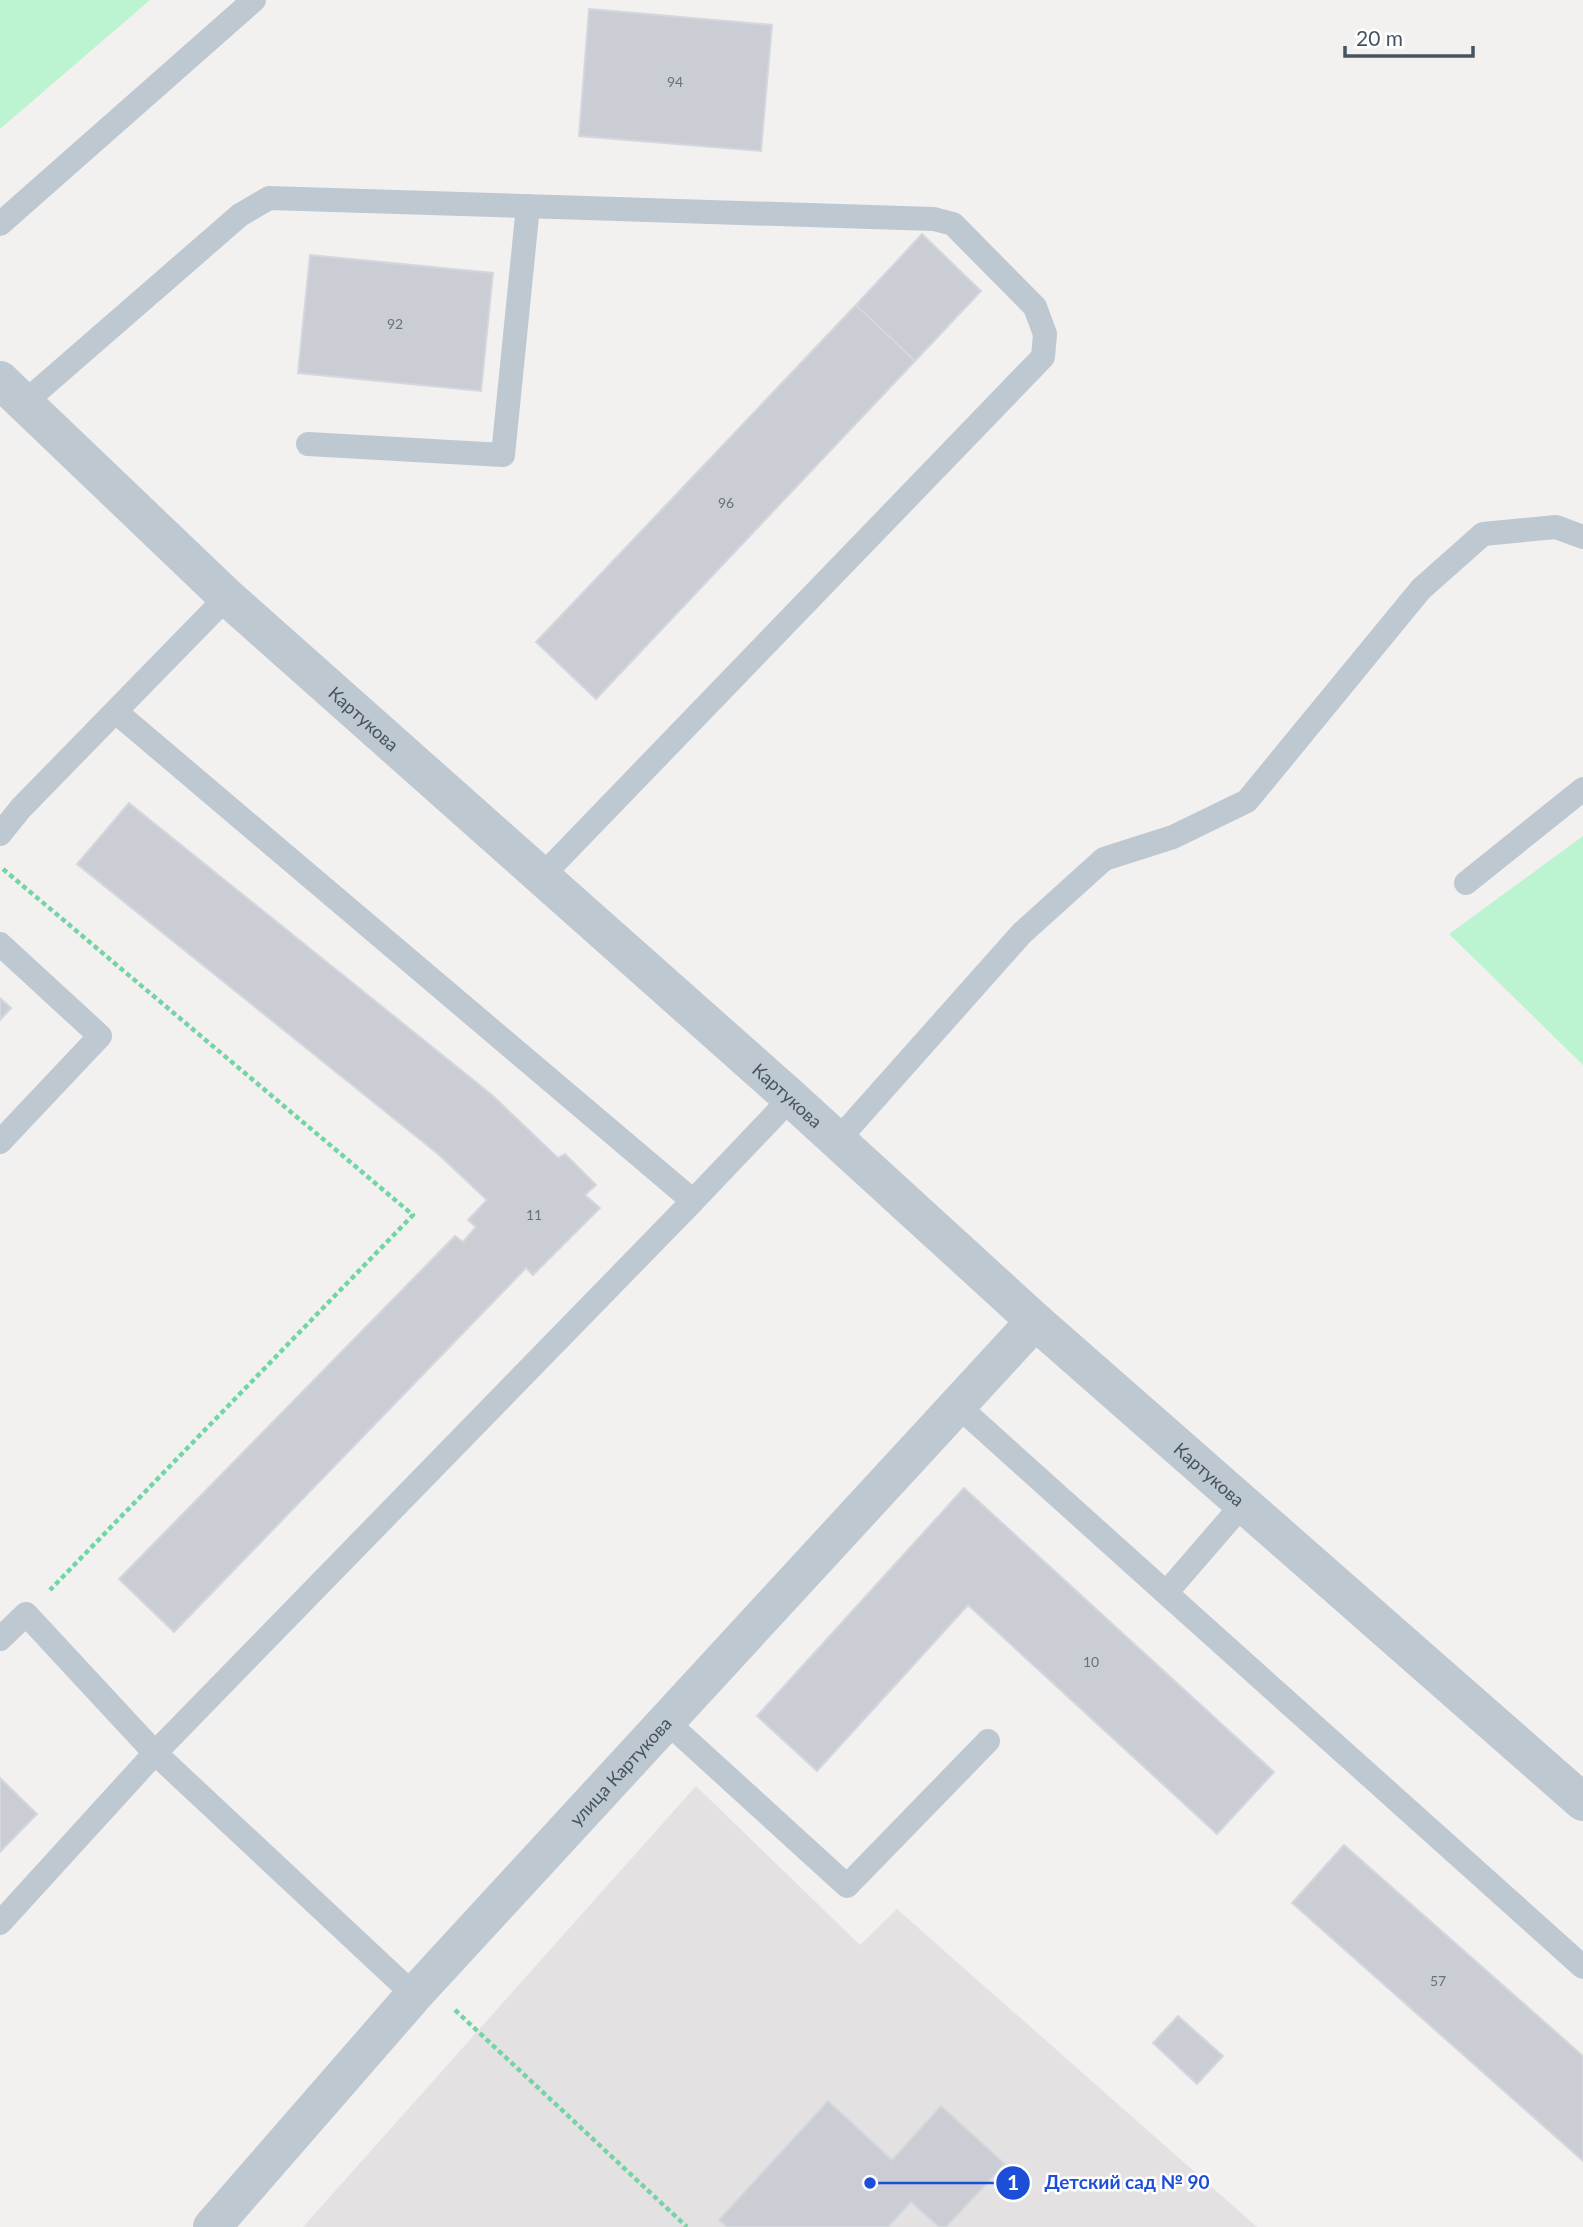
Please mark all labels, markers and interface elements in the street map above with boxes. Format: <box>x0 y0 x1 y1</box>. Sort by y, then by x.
scale bar <box>1345 14 1473 58</box>
text: 20 m <box>1356 25 1403 50</box>
house number: 94 <box>667 73 683 90</box>
house number: 92 <box>387 315 403 332</box>
house number: 96 <box>718 494 734 511</box>
street label: Картукова <box>324 682 403 755</box>
street label: Картукова <box>748 1058 827 1132</box>
house number: 11 <box>526 1206 542 1223</box>
street label: Картукова <box>1170 1437 1249 1511</box>
house number: 10 <box>1083 1653 1099 1670</box>
street label: улица Картукова <box>565 1712 676 1830</box>
house number: 57 <box>1430 1972 1446 1989</box>
callout: Детский сад № 90 <box>996 2163 1224 2203</box>
text: 1 <box>1007 2169 1019 2194</box>
text: Детский сад № 90 <box>1044 2170 1210 2193</box>

